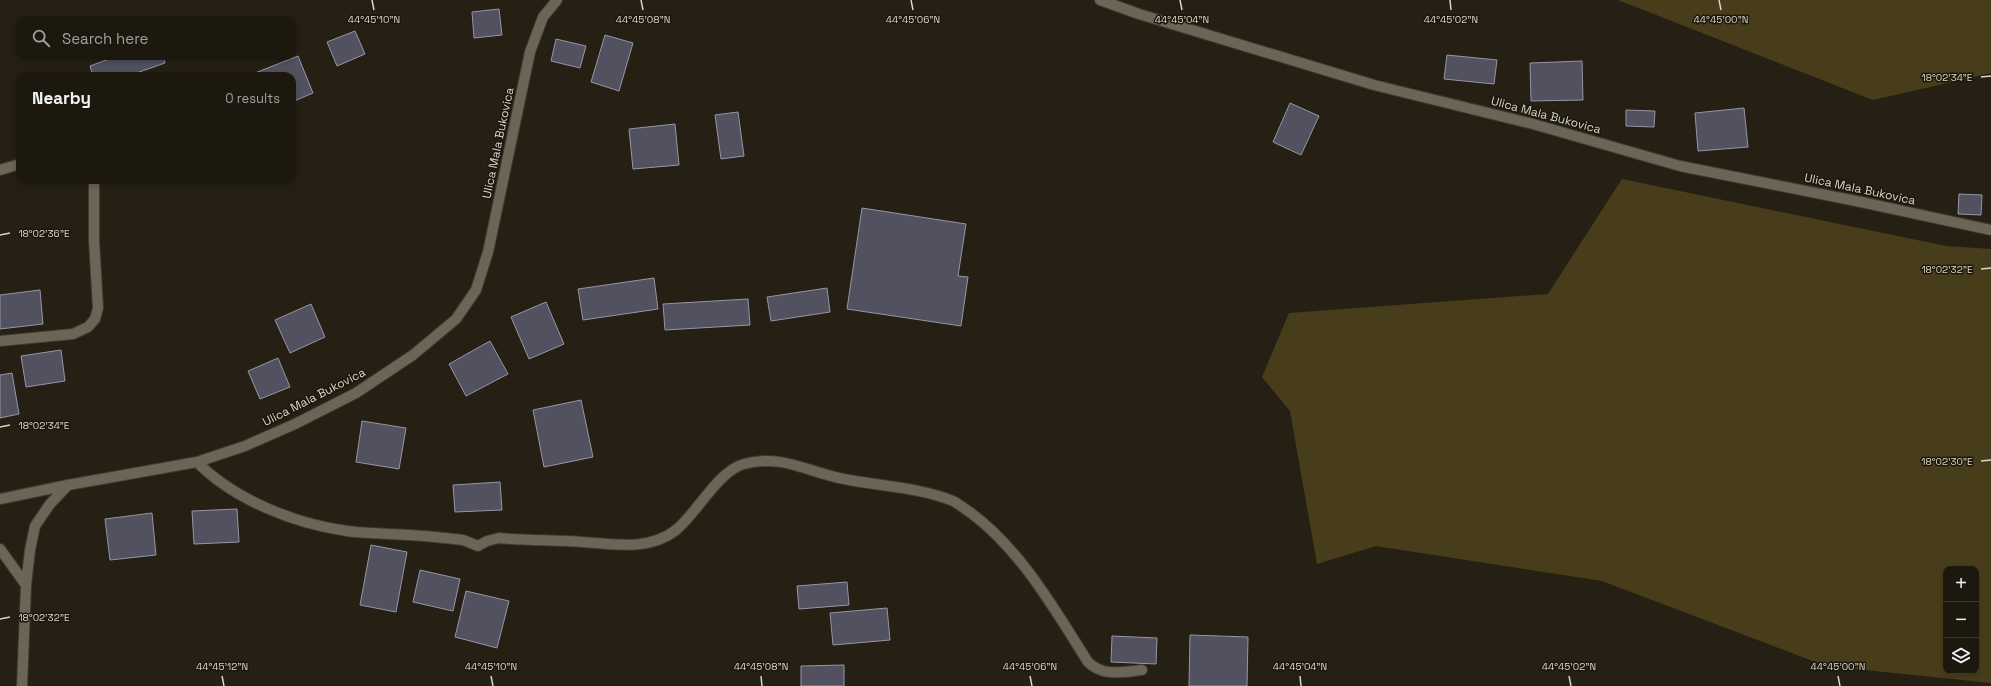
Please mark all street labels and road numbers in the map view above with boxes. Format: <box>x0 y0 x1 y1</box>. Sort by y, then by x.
street label: Ulica Mala Bukovica <box>478 86 518 200</box>
street label: Ulica Mala Bukovica <box>1489 93 1603 137</box>
street label: Ulica Mala Bukovica <box>1803 169 1917 209</box>
street label: Ulica Mala Bukovica <box>260 364 368 430</box>

